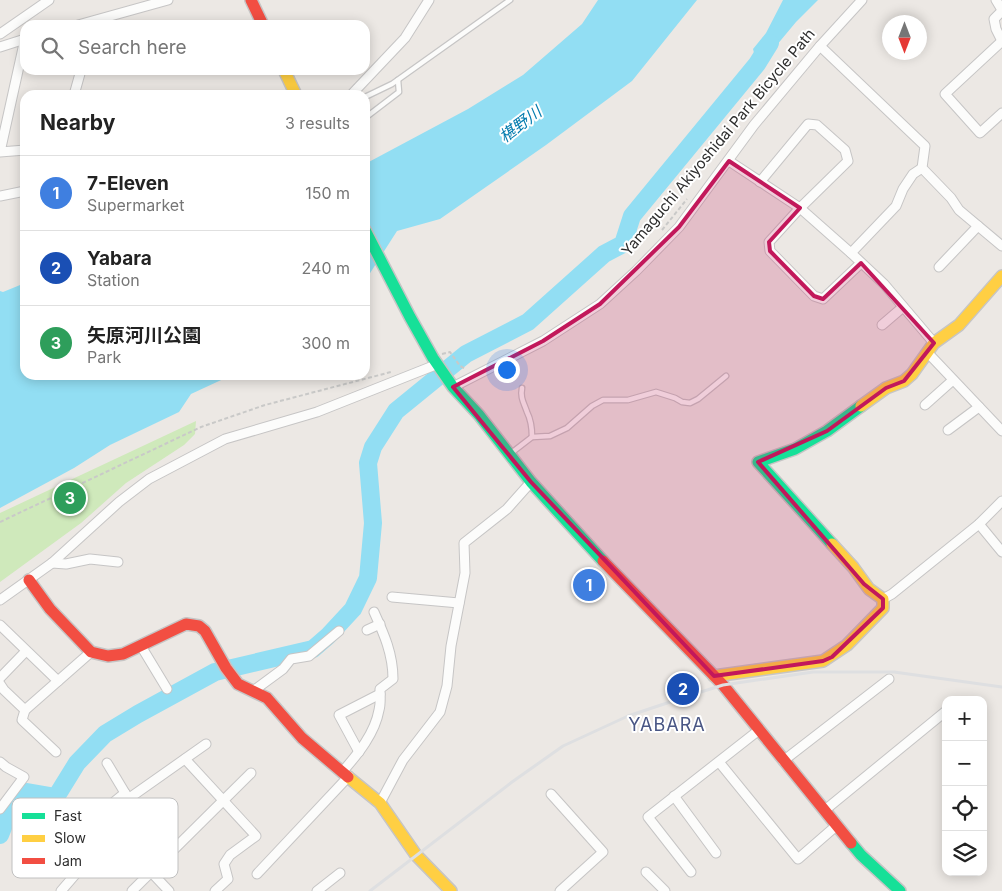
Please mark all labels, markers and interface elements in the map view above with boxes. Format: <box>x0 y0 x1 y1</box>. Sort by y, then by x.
north arrow <box>882 15 927 60</box>
search box <box>20 20 370 75</box>
street label: Yamaguchi Akiyoshidai Park Bicycle Path <box>617 24 819 260</box>
icon: search <box>38 34 66 62</box>
text: Search here <box>78 36 187 59</box>
water label: 椹野川 <box>495 100 547 146</box>
text: Nearby <box>40 110 115 135</box>
text: 3 results <box>285 113 350 133</box>
text: 7-Eleven <box>87 172 169 195</box>
text: 1 <box>53 183 59 203</box>
text: 150 m <box>305 183 350 203</box>
text: Supermarket <box>87 195 184 215</box>
text: Yabara <box>87 247 152 270</box>
text: 2 <box>51 258 61 278</box>
text: 240 m <box>302 258 350 278</box>
text: Station <box>87 270 140 290</box>
text: 矢原河川公園 <box>87 324 201 347</box>
text: 3 <box>51 333 61 353</box>
text: 300 m <box>301 333 350 353</box>
text: Park <box>87 347 121 367</box>
your location <box>494 357 520 383</box>
pin: 3 <box>54 479 86 517</box>
pin: 1 <box>573 566 605 604</box>
pin: 2 <box>667 670 699 708</box>
map controls <box>942 696 987 876</box>
button: + <box>942 696 987 741</box>
district label: YABARA <box>628 714 706 735</box>
button: − <box>942 741 987 786</box>
button: locate <box>942 786 987 831</box>
legend <box>12 798 178 878</box>
text: Fast <box>54 807 82 824</box>
text: Slow <box>54 829 86 846</box>
button: layers <box>942 831 987 876</box>
text: Jam <box>54 852 82 869</box>

